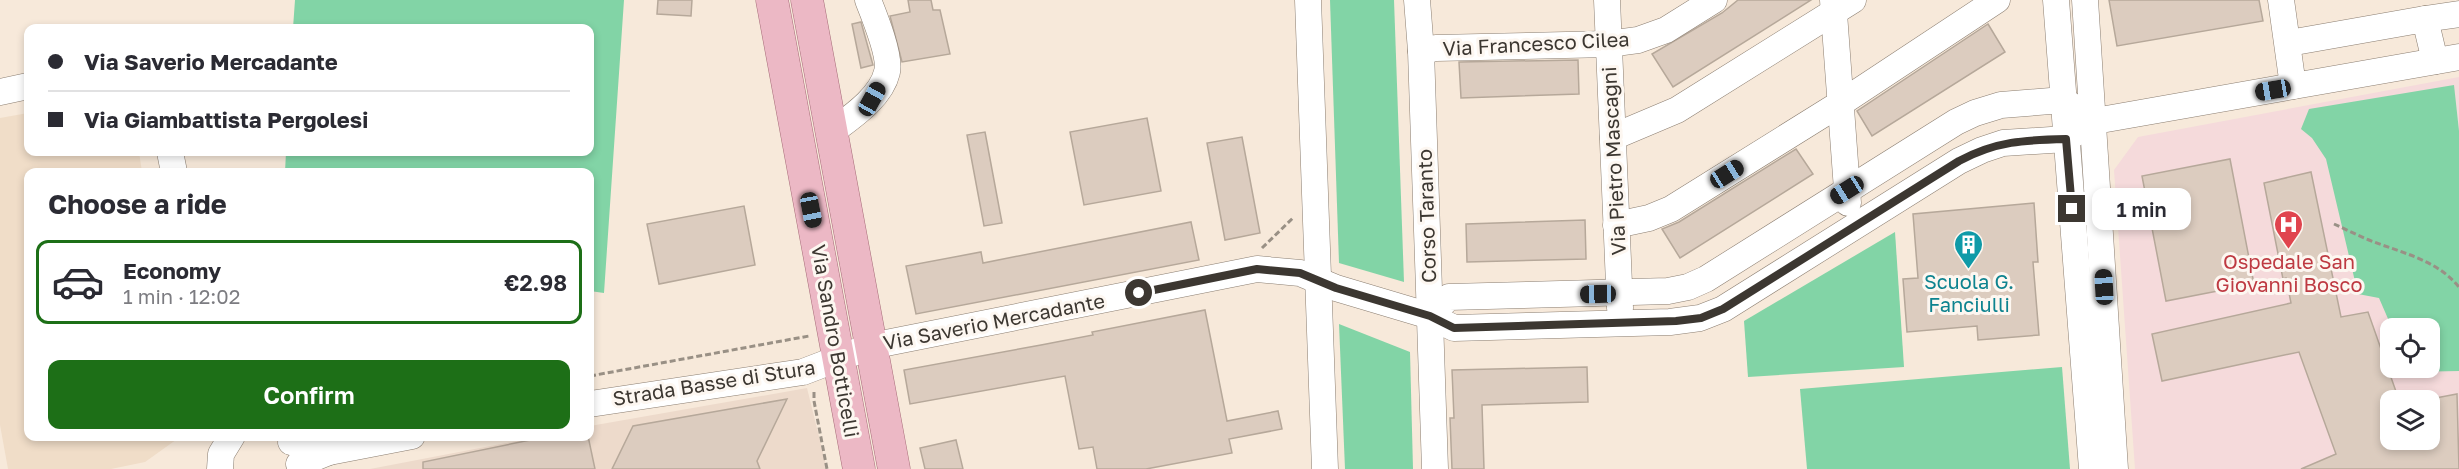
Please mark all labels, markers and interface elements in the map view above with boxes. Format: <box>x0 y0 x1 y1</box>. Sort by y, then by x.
street label: Via Francesco Cilea <box>1442 26 1630 60</box>
text: Via Saverio Mercadante <box>84 48 338 75</box>
street label: Via Pietro Mascagni <box>1596 66 1630 256</box>
car <box>2254 78 2292 102</box>
car <box>855 79 889 119</box>
text: Via Giambattista Pergolesi <box>84 106 368 133</box>
street label: Corso Taranto <box>1412 149 1440 283</box>
car <box>1707 157 1747 191</box>
car <box>1827 173 1867 207</box>
text: Choose a ride <box>48 188 227 220</box>
callout: 1 min <box>2093 188 2192 230</box>
car <box>799 191 823 229</box>
route end <box>2058 195 2085 222</box>
text: 1 min <box>2116 197 2167 221</box>
hospital icon: Ospedale San Giovanni Bosco <box>2273 208 2305 250</box>
building icon: Scuola G. Fanciulli <box>1953 228 1985 270</box>
street label: Via Sandro Botticelli <box>807 242 865 439</box>
place label: Ospedale San Giovanni Bosco <box>2216 249 2362 296</box>
icon: car <box>51 255 105 309</box>
text: Economy <box>123 257 221 284</box>
text: €2.98 <box>504 269 567 296</box>
place label: Scuola G. Fanciulli <box>1924 269 2014 316</box>
car <box>2094 269 2114 305</box>
route start <box>1125 279 1152 306</box>
text: 1 min · 12:02 <box>123 284 240 308</box>
car <box>1580 285 1616 303</box>
street label: Via Saverio Mercadante <box>881 288 1107 354</box>
map controls <box>2380 318 2440 450</box>
button: locate <box>2380 318 2440 378</box>
street label: Strada Basse di Stura <box>611 354 817 410</box>
button: Confirm <box>48 360 570 429</box>
button: layers <box>2380 390 2440 450</box>

